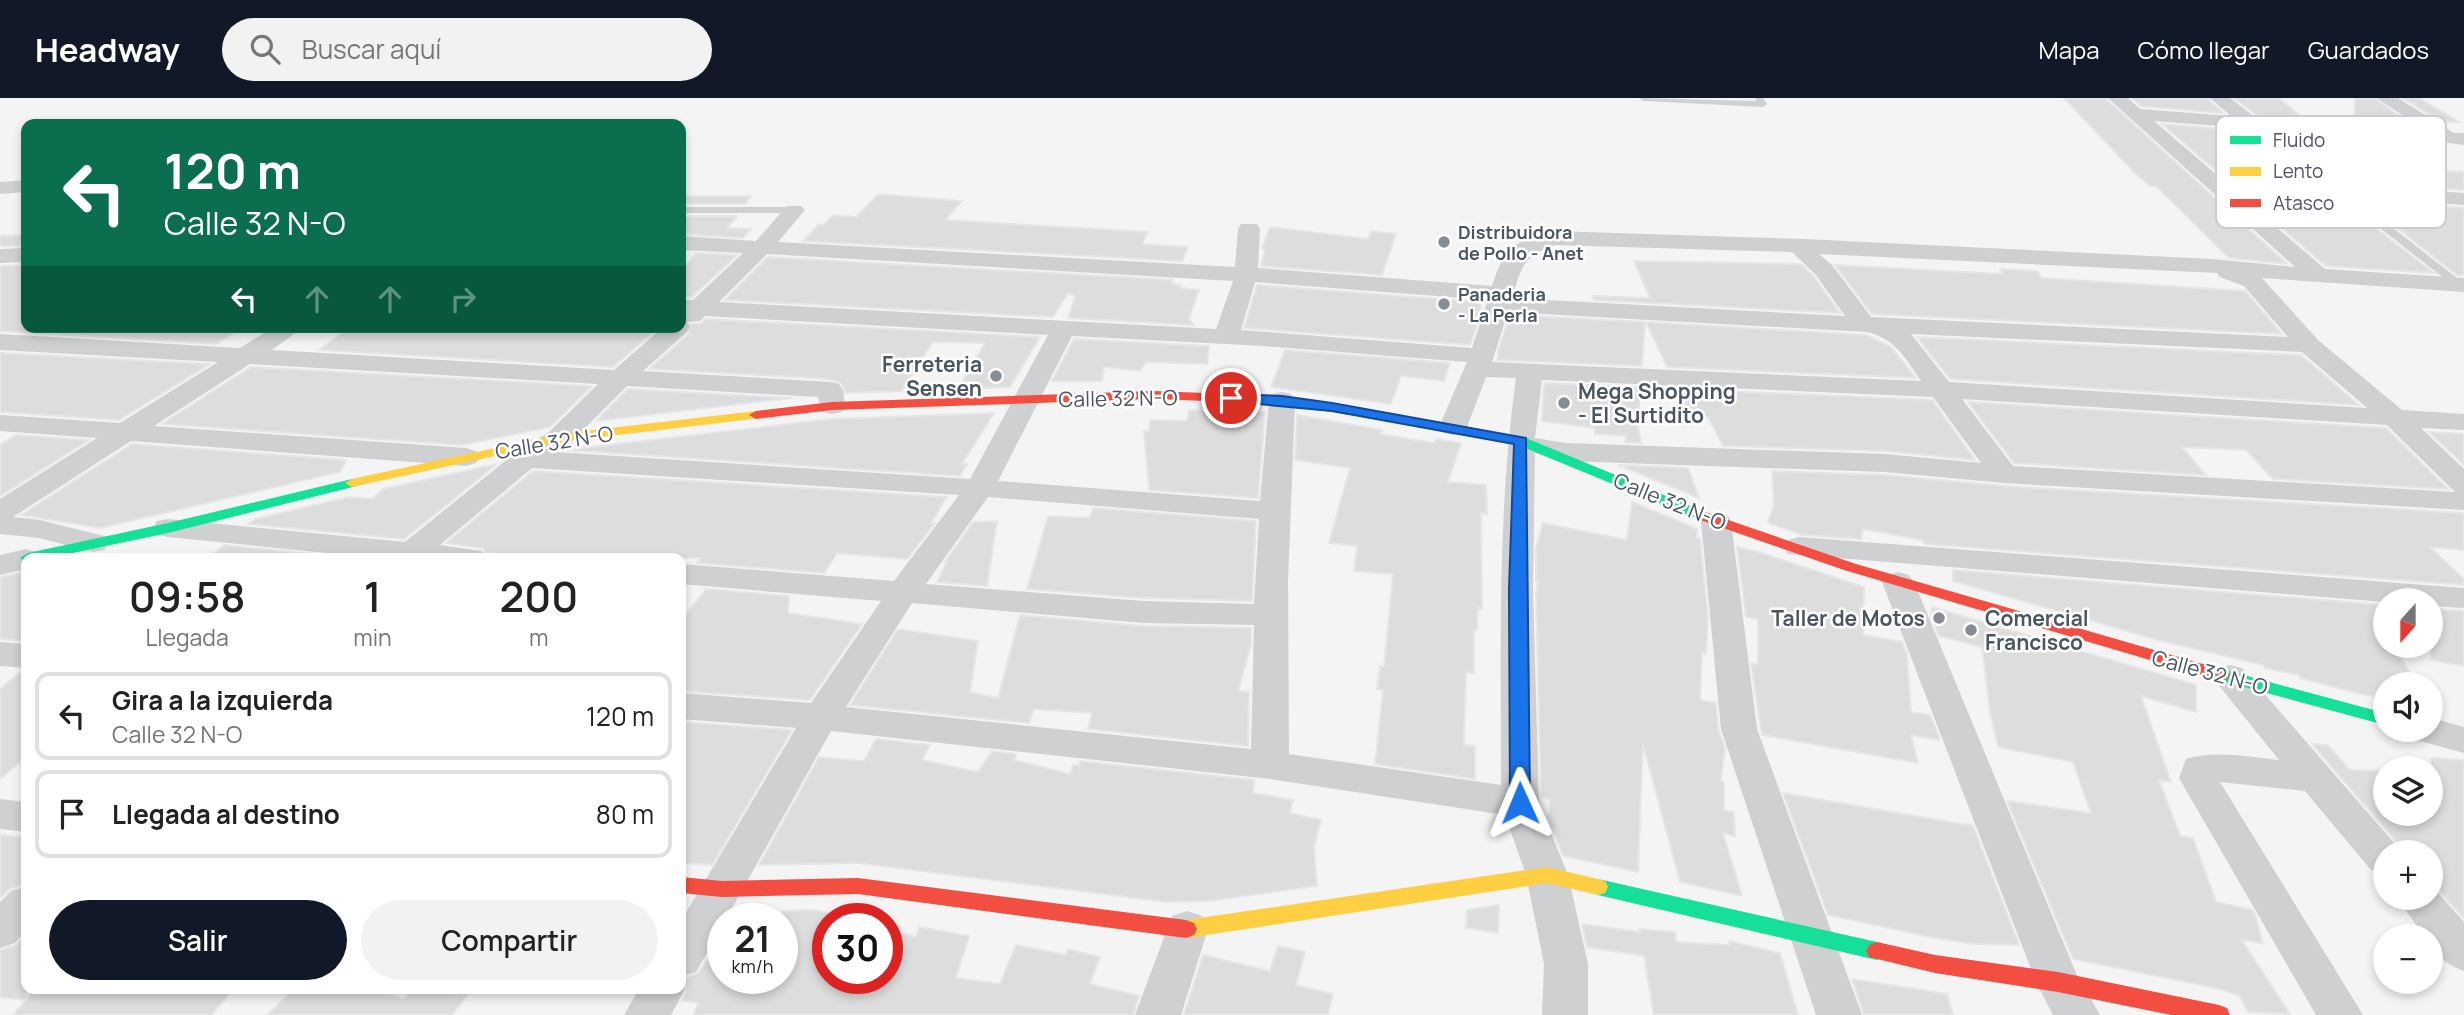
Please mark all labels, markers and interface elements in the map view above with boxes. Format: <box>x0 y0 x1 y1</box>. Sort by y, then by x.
search box <box>222 18 712 81</box>
text: Headway <box>35 27 180 72</box>
icon: search <box>246 30 284 68</box>
text: Buscar aquí <box>302 31 441 67</box>
text: Mapa <box>2039 33 2100 66</box>
text: Cómo llegar <box>2138 33 2270 66</box>
text: Guardados <box>2308 33 2429 66</box>
legend <box>2216 116 2446 228</box>
text: Fluido <box>2273 127 2325 153</box>
text: 120 m <box>164 137 301 204</box>
icon: left <box>49 147 140 238</box>
text: Lento <box>2273 158 2323 184</box>
text: Atasco <box>2273 190 2334 216</box>
text: Calle 32 N-O <box>164 201 346 245</box>
place label: Distribuidora de Pollo - Anet <box>1458 220 1584 265</box>
marker: Distribuidora de Pollo - Anet <box>1436 234 1452 250</box>
icon: left <box>225 280 263 318</box>
icon: ahead <box>298 280 336 318</box>
icon: ahead <box>371 280 409 318</box>
icon: right <box>444 280 482 318</box>
place label: Panaderia - La Perla <box>1458 282 1546 327</box>
marker: Panaderia - La Perla <box>1436 296 1452 312</box>
place label: Ferreteria Sensen <box>882 350 982 402</box>
marker: Ferreteria Sensen <box>988 368 1004 384</box>
pin <box>1201 368 1261 428</box>
place label: Mega Shopping - El Surtidito <box>1578 377 1736 429</box>
icon: arrive <box>1212 379 1250 417</box>
street label: Calle 32 N-O <box>1058 383 1178 413</box>
marker: Mega Shopping - El Surtidito <box>1556 395 1572 411</box>
street label: Calle 32 N-O <box>493 419 615 465</box>
street label: Calle 32 N-O <box>1610 466 1730 536</box>
text: 09:58 <box>129 567 245 625</box>
text: 1 <box>364 567 381 625</box>
text: 200 <box>500 567 578 625</box>
north arrow <box>2373 588 2443 658</box>
map controls <box>2373 588 2443 994</box>
place label: Taller de Motos <box>1771 604 1925 632</box>
place label: Comercial Francisco <box>1985 604 2089 656</box>
marker: Taller de Motos <box>1931 610 1947 626</box>
text: Llegada <box>145 621 229 653</box>
text: min <box>353 621 392 653</box>
text: m <box>529 621 549 653</box>
marker: Comercial Francisco <box>1963 622 1979 638</box>
street label: Calle 32 N-O <box>2149 643 2271 701</box>
button: sound <box>2373 672 2443 742</box>
text: Gira a la izquierda <box>112 682 333 718</box>
icon: left <box>53 697 91 735</box>
text: 120 m <box>586 698 654 734</box>
text: Calle 32 N-O <box>112 718 243 750</box>
button: layers <box>2373 756 2443 826</box>
position arrow <box>1483 766 1557 840</box>
icon: arrive <box>53 795 91 833</box>
text: Llegada al destino <box>112 796 340 832</box>
text: 80 m <box>596 796 654 832</box>
button: + <box>2373 840 2443 910</box>
button: Salir <box>49 900 347 980</box>
button: Compartir <box>361 900 658 980</box>
speed limit sign: 30 <box>812 903 903 994</box>
text: 21 <box>734 915 771 963</box>
button: − <box>2373 924 2443 994</box>
text: km/h <box>732 954 773 978</box>

